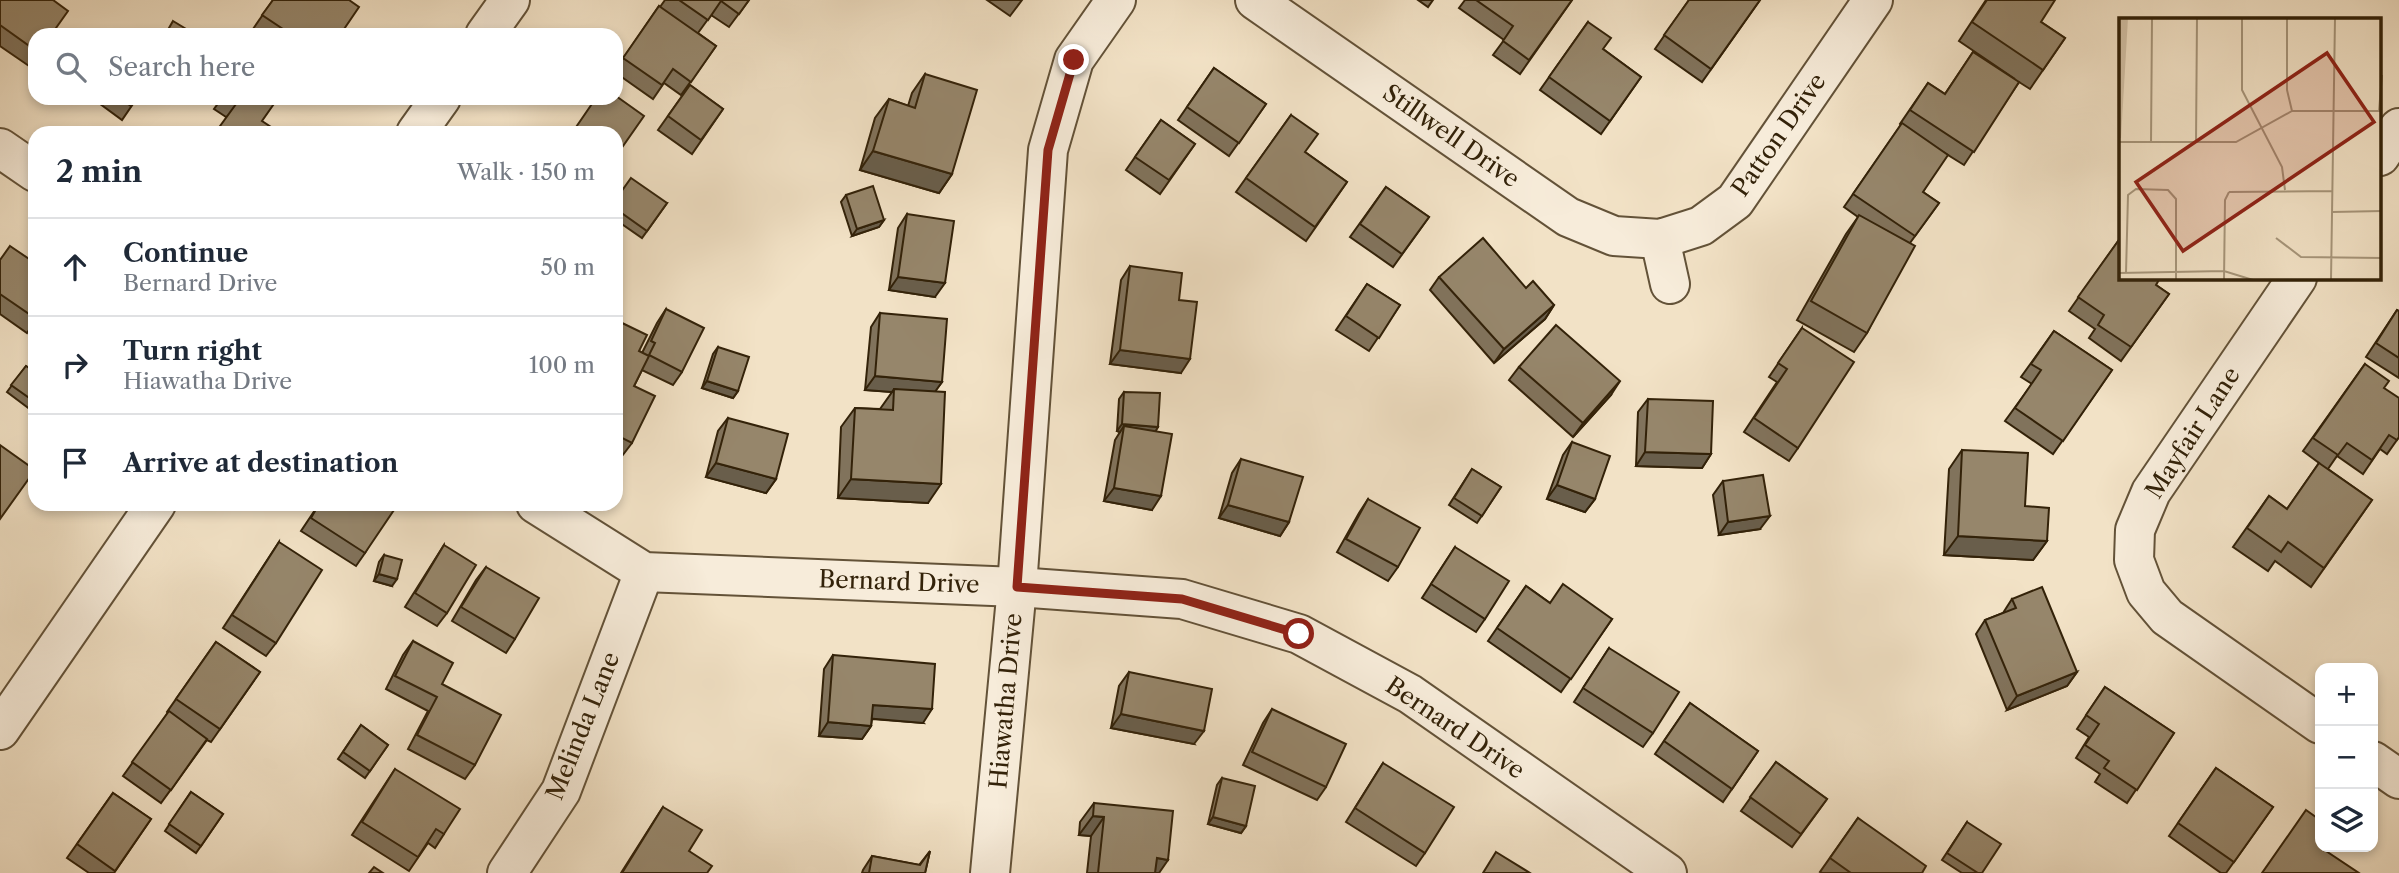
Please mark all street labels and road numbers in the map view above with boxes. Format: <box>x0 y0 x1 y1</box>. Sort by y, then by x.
street label: Patton Drive <box>1726 68 1832 202</box>
street label: Stillwell Drive <box>1377 78 1525 193</box>
street label: Mayfair Lane <box>2139 362 2246 504</box>
street label: Bernard Drive <box>818 564 980 599</box>
street label: Hiawatha Drive <box>983 612 1028 790</box>
street label: Melinda Lane <box>540 648 625 804</box>
street label: Bernard Drive <box>1380 671 1530 785</box>

